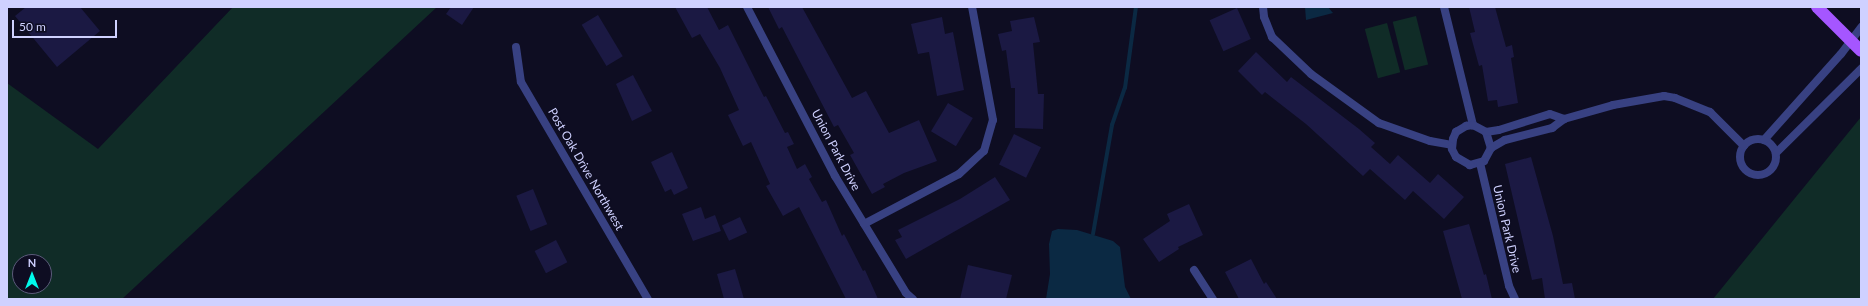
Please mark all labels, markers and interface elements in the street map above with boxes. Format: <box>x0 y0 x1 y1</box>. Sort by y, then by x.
scale bar <box>14 12 119 38</box>
text: 50 m <box>19 19 46 34</box>
street label: Post Oak Drive Northwest <box>545 105 627 233</box>
street label: Union Park Drive <box>809 107 863 193</box>
street label: Union Park Drive <box>1490 184 1524 274</box>
north arrow <box>12 254 52 294</box>
text: N <box>28 256 36 269</box>

